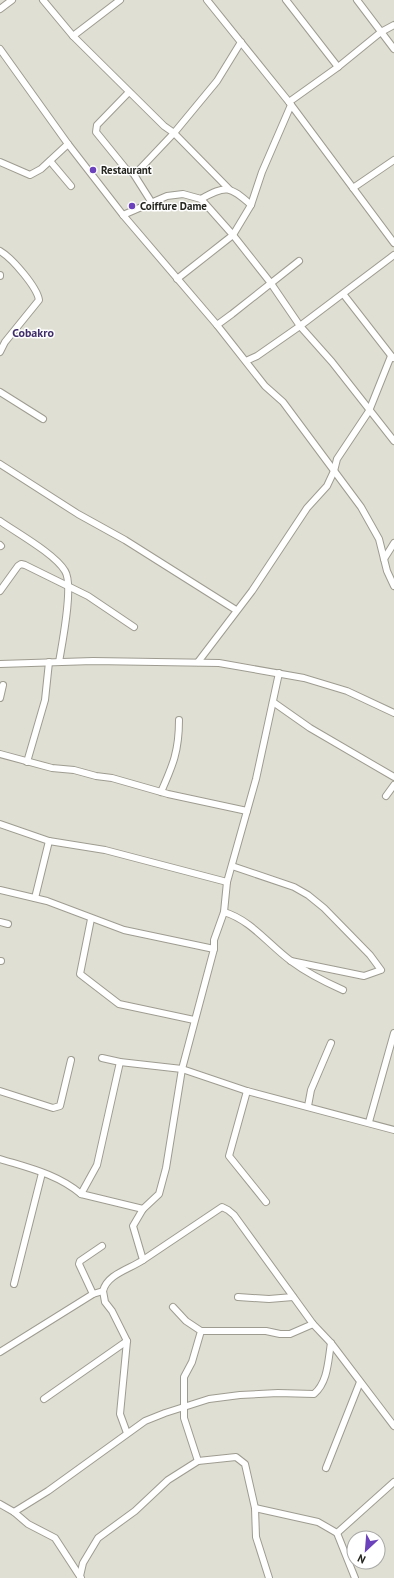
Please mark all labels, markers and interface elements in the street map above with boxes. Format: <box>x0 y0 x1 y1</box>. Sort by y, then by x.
place label: Restaurant <box>101 163 152 177</box>
marker: Restaurant <box>88 165 98 175</box>
place label: Coiffure Dame <box>140 199 207 213</box>
marker: Coiffure Dame <box>127 201 137 211</box>
district label: Cobakro <box>12 325 54 340</box>
north arrow <box>346 1530 386 1570</box>
text: N <box>355 1551 368 1567</box>

